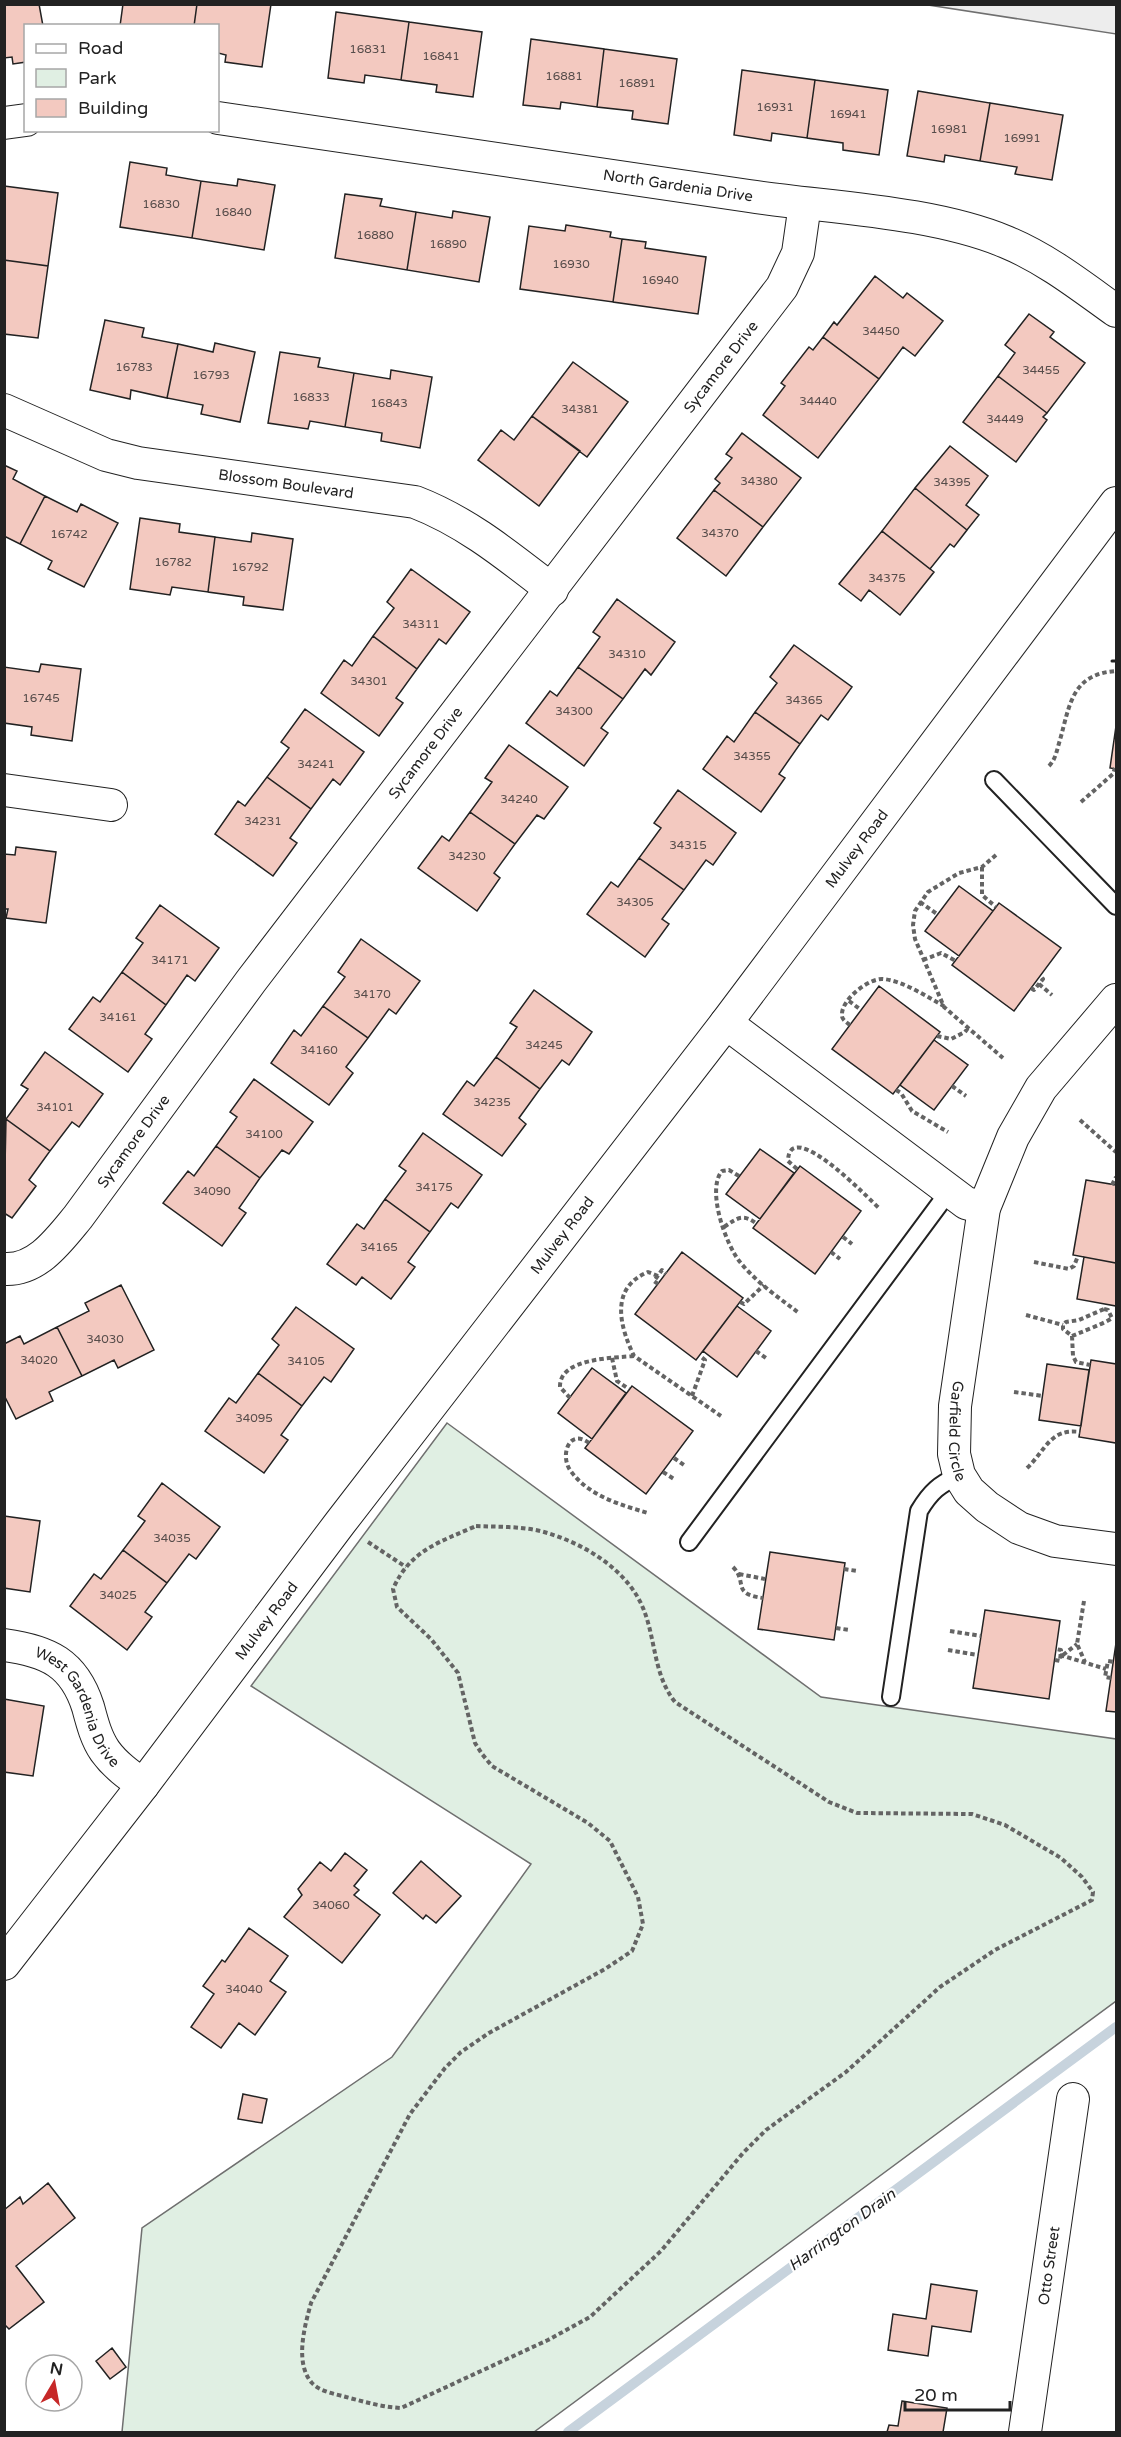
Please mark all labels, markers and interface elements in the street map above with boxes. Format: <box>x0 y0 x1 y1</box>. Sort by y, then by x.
legend <box>24 24 219 132</box>
text: Road <box>78 37 123 59</box>
house number: 16831 <box>349 42 387 56</box>
house number: 16841 <box>422 49 460 63</box>
text: Park <box>78 67 117 89</box>
house number: 16881 <box>545 69 583 83</box>
house number: 16891 <box>618 76 656 90</box>
text: Building <box>78 97 148 119</box>
house number: 16931 <box>756 100 794 114</box>
house number: 16941 <box>829 107 867 121</box>
house number: 16981 <box>930 122 968 136</box>
house number: 16991 <box>1003 131 1041 145</box>
street label: North Gardenia Drive <box>602 166 754 205</box>
house number: 16830 <box>142 197 180 211</box>
house number: 16840 <box>214 205 252 219</box>
house number: 16880 <box>356 228 394 242</box>
house number: 16890 <box>429 237 467 251</box>
house number: 16930 <box>552 257 590 271</box>
house number: 16940 <box>641 273 679 287</box>
street label: Sycamore Drive <box>680 317 762 416</box>
house number: 34450 <box>862 324 900 338</box>
house number: 16783 <box>115 360 153 374</box>
house number: 34455 <box>1022 363 1060 377</box>
house number: 16793 <box>192 368 230 382</box>
house number: 16833 <box>292 390 330 404</box>
house number: 34440 <box>799 394 837 408</box>
house number: 16843 <box>370 396 408 410</box>
house number: 34381 <box>561 402 599 416</box>
house number: 34449 <box>986 412 1024 426</box>
street label: Blossom Boulevard <box>217 465 355 502</box>
house number: 34380 <box>740 474 778 488</box>
house number: 34395 <box>933 475 971 489</box>
house number: 34370 <box>701 526 739 540</box>
house number: 16742 <box>50 527 88 541</box>
house number: 16782 <box>154 555 192 569</box>
house number: 16792 <box>231 560 269 574</box>
house number: 34375 <box>868 571 906 585</box>
house number: 34311 <box>402 617 440 631</box>
house number: 34310 <box>608 647 646 661</box>
house number: 34301 <box>350 674 388 688</box>
house number: 16745 <box>22 691 60 705</box>
house number: 34365 <box>785 693 823 707</box>
street label: Sycamore Drive <box>385 703 466 802</box>
house number: 34300 <box>555 704 593 718</box>
house number: 34355 <box>733 749 771 763</box>
house number: 34241 <box>297 757 335 771</box>
house number: 34240 <box>500 792 538 806</box>
street label: Mulvey Road <box>822 806 892 891</box>
house number: 34231 <box>244 814 282 828</box>
house number: 34315 <box>669 838 707 852</box>
house number: 34230 <box>448 849 486 863</box>
house number: 34305 <box>616 895 654 909</box>
house number: 34171 <box>151 953 189 967</box>
house number: 34170 <box>353 987 391 1001</box>
house number: 34161 <box>99 1010 137 1024</box>
house number: 34245 <box>525 1038 563 1052</box>
house number: 34160 <box>300 1043 338 1057</box>
street label: Sycamore Drive <box>93 1091 174 1191</box>
house number: 34235 <box>473 1095 511 1109</box>
house number: 34101 <box>36 1100 74 1114</box>
house number: 34100 <box>245 1127 283 1141</box>
house number: 34175 <box>415 1180 453 1194</box>
house number: 34090 <box>193 1184 231 1198</box>
street label: Mulvey Road <box>527 1193 598 1278</box>
house number: 34165 <box>360 1240 398 1254</box>
house number: 34030 <box>86 1332 124 1346</box>
house number: 34020 <box>20 1353 58 1367</box>
house number: 34105 <box>287 1354 325 1368</box>
street label: Garfield Circle <box>945 1380 970 1485</box>
house number: 34095 <box>235 1411 273 1425</box>
house number: 34035 <box>153 1531 191 1545</box>
street label: Mulvey Road <box>231 1578 302 1663</box>
house number: 34025 <box>99 1588 137 1602</box>
street label: West Gardenia Drive <box>32 1643 123 1771</box>
house number: 34060 <box>312 1898 350 1912</box>
house number: 34040 <box>225 1982 263 1996</box>
water label: Harrington Drain <box>785 2184 900 2276</box>
street label: Otto Street <box>1034 2225 1064 2306</box>
north arrow <box>24 2353 84 2413</box>
text: N <box>48 2358 64 2380</box>
scale bar <box>905 2374 1010 2412</box>
text: 20 m <box>914 2384 958 2406</box>

